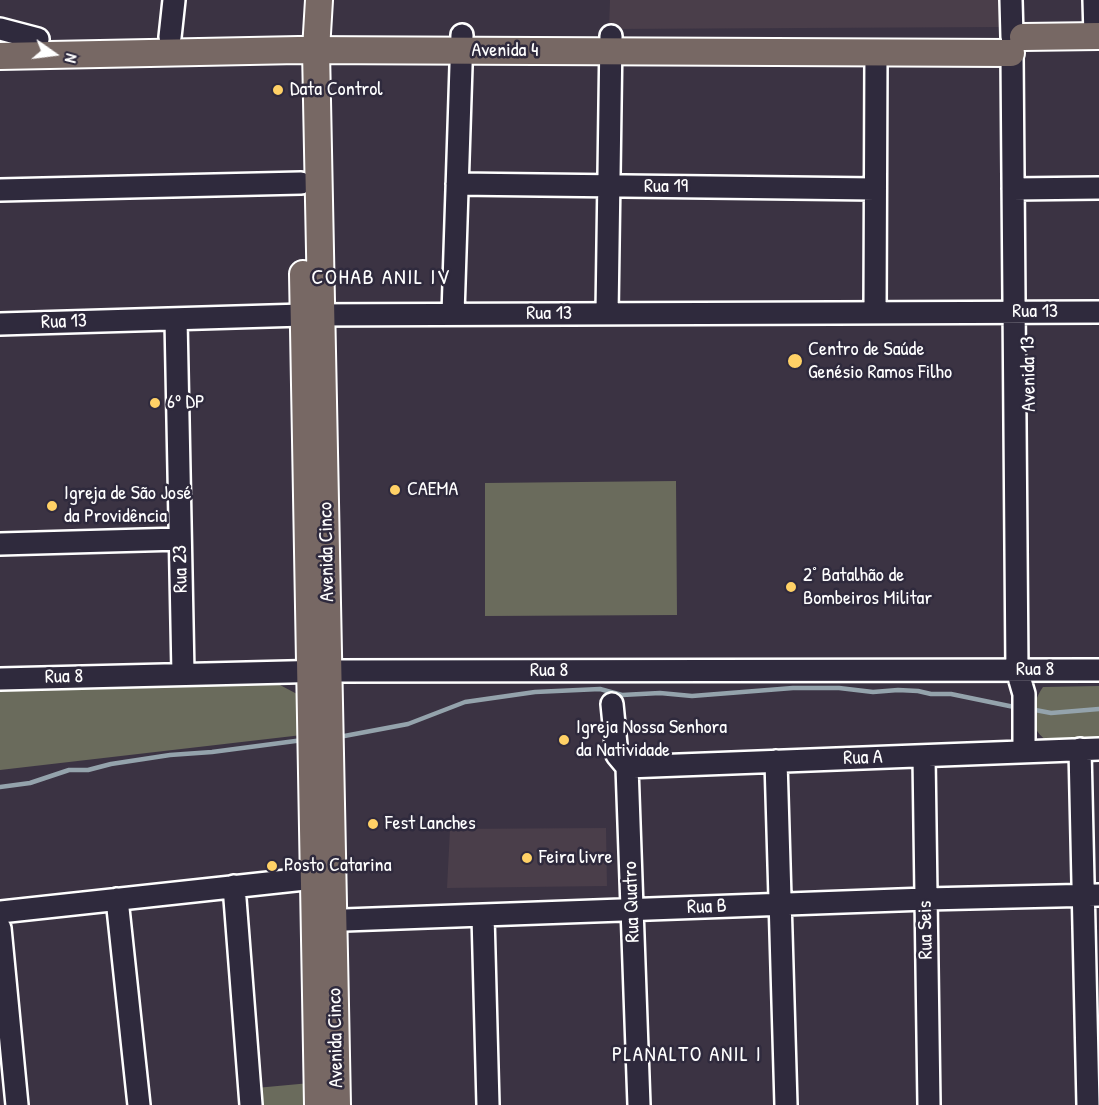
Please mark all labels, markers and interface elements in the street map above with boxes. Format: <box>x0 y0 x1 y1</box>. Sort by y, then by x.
north arrow <box>24 24 84 84</box>
street label: Avenida 4 <box>472 39 538 63</box>
text: N <box>60 52 83 65</box>
place label: Data Control <box>290 78 383 102</box>
marker: Data Control <box>271 83 285 97</box>
street label: Rua 19 <box>644 175 688 199</box>
district label: COHAB ANIL IV <box>311 265 451 291</box>
street label: Rua 13 <box>1012 300 1058 324</box>
street label: Rua 13 <box>526 302 572 326</box>
street label: Rua 13 <box>41 309 87 335</box>
street label: Avenida 13 <box>1016 336 1042 412</box>
place label: Centro de Saúde Genésio Ramos Filho <box>808 338 952 385</box>
marker: Centro de Saúde Genésio Ramos Filho <box>786 352 804 370</box>
place label: 6º DP <box>167 391 205 415</box>
marker: 6º DP <box>148 396 162 410</box>
place label: CAEMA <box>407 478 458 502</box>
place label: Igreja de São José da Providência <box>64 482 192 529</box>
marker: CAEMA <box>388 483 402 497</box>
marker: Igreja de São José da Providência <box>45 499 59 513</box>
street label: Avenida Cinco <box>314 502 340 602</box>
street label: Rua 23 <box>169 545 193 593</box>
place label: 2° Batalhão de Bombeiros Militar <box>803 564 932 611</box>
marker: 2° Batalhão de Bombeiros Militar <box>784 580 798 594</box>
street label: Rua 8 <box>1016 658 1054 682</box>
street label: Rua 8 <box>530 659 568 683</box>
street label: Rua 8 <box>45 665 83 689</box>
place label: Igreja Nossa Senhora da Natividade <box>576 716 727 763</box>
marker: Igreja Nossa Senhora da Natividade <box>557 733 571 747</box>
street label: Rua A <box>843 745 883 771</box>
place label: Fest Lanches <box>385 812 476 836</box>
marker: Fest Lanches <box>366 817 380 831</box>
place label: Feira livre <box>539 846 613 870</box>
marker: Feira livre <box>520 851 534 865</box>
place label: Posto Catarina <box>284 854 391 878</box>
marker: Posto Catarina <box>265 859 279 873</box>
street label: Rua Quatro <box>619 861 645 943</box>
street label: Rua B <box>687 894 727 920</box>
street label: Rua Seis <box>913 900 939 960</box>
street label: Avenida Cinco <box>323 988 349 1088</box>
district label: PLANALTO ANIL I <box>612 1042 762 1068</box>

